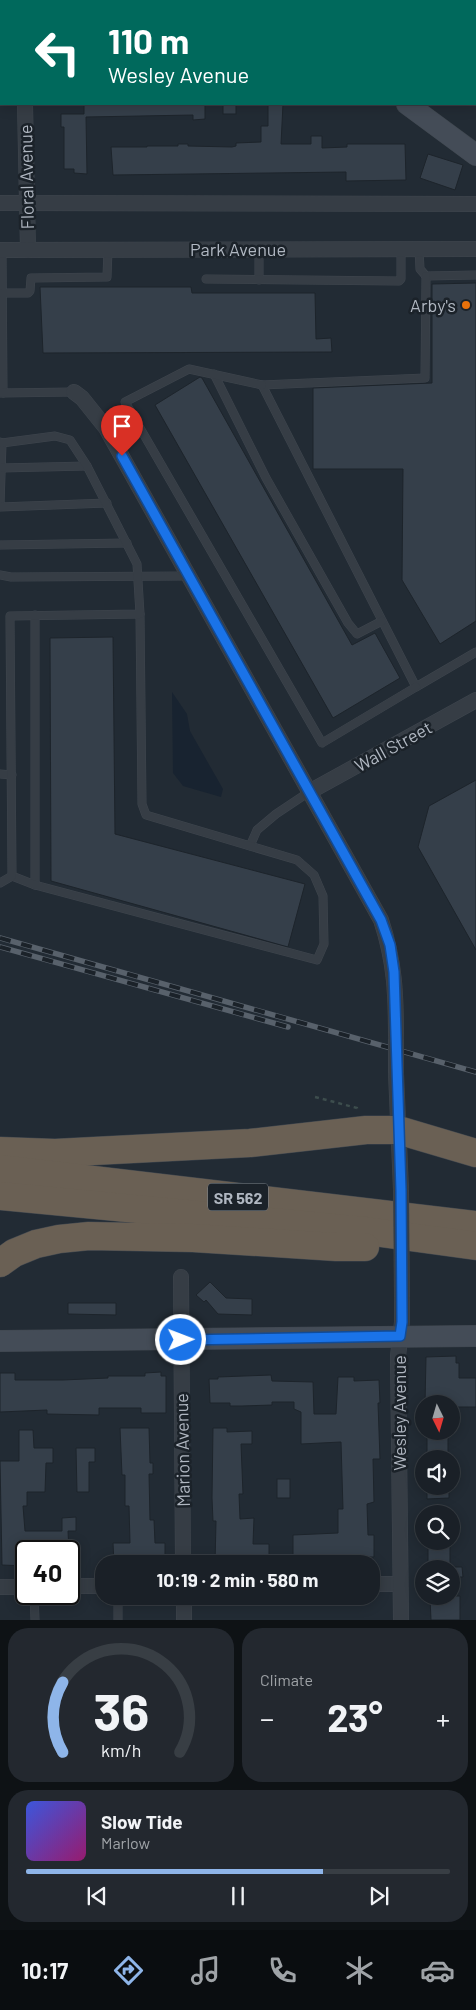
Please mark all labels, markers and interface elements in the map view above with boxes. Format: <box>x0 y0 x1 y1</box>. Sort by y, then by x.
text: 110 m <box>108 19 189 61</box>
icon: left <box>25 20 90 85</box>
text: Wesley Avenue <box>108 61 249 87</box>
street label: Floral Avenue <box>14 124 38 230</box>
street label: Park Avenue <box>190 238 286 260</box>
place label: Arby's <box>410 294 456 316</box>
marker: Arby's <box>460 299 472 311</box>
pin <box>101 405 143 456</box>
icon: arrive <box>108 412 136 440</box>
street label: Wall Street <box>350 716 436 776</box>
road number: SR 562 <box>208 1184 268 1210</box>
position arrow <box>154 1313 206 1365</box>
street label: Wesley Avenue <box>388 1355 410 1471</box>
street label: Marion Avenue <box>170 1393 194 1507</box>
north arrow <box>415 1395 460 1440</box>
map controls <box>415 1395 460 1605</box>
button: sound <box>415 1450 460 1495</box>
button: search <box>415 1505 460 1550</box>
speed limit sign: 40 <box>15 1540 80 1605</box>
button: layers <box>415 1560 460 1605</box>
text: 10:19 · 2 min · 580 m <box>157 1568 318 1591</box>
text: Climate <box>260 1670 313 1689</box>
text: 36 <box>93 1679 149 1741</box>
text: 23° <box>327 1694 383 1740</box>
text: − <box>260 1701 274 1735</box>
text: + <box>436 1701 450 1735</box>
text: km/h <box>101 1739 141 1761</box>
text: Slow Tide <box>101 1810 183 1833</box>
text: Marlow <box>101 1833 150 1852</box>
icon: previous <box>83 1882 111 1910</box>
icon: pause <box>224 1882 252 1910</box>
icon: next <box>365 1882 393 1910</box>
icon: directions <box>111 1953 146 1988</box>
icon: music <box>188 1953 223 1988</box>
icon: phone <box>265 1953 300 1988</box>
icon: climate <box>342 1953 377 1988</box>
icon: car <box>420 1953 455 1988</box>
text: 10:17 <box>21 1957 68 1983</box>

